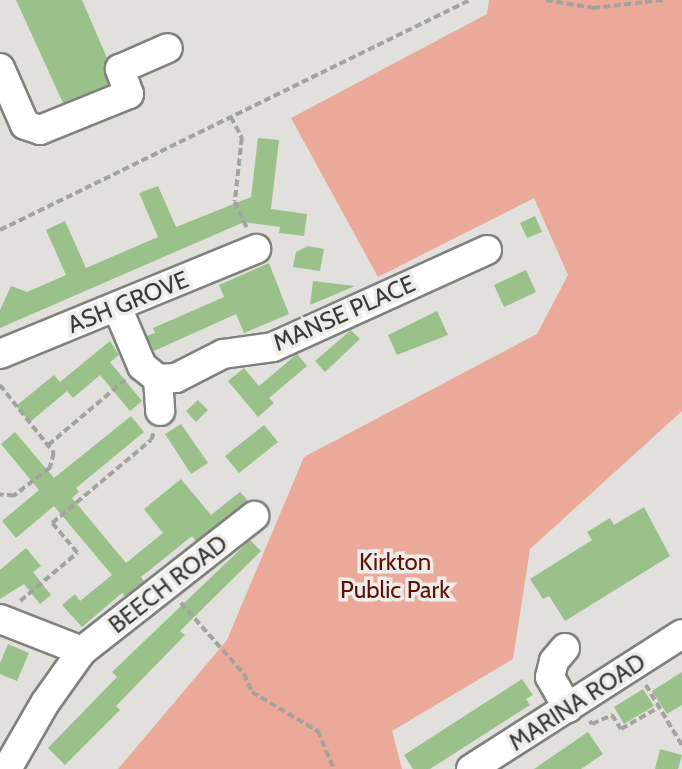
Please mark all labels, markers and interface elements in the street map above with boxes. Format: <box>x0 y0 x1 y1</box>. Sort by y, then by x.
street label: ASH GROVE <box>63 265 193 339</box>
street label: MANSE PLACE <box>269 269 419 357</box>
street label: BEECH ROAD <box>103 529 233 639</box>
park label: Kirkton Public Park <box>340 548 450 604</box>
street label: MARINA ROAD <box>503 647 651 757</box>

